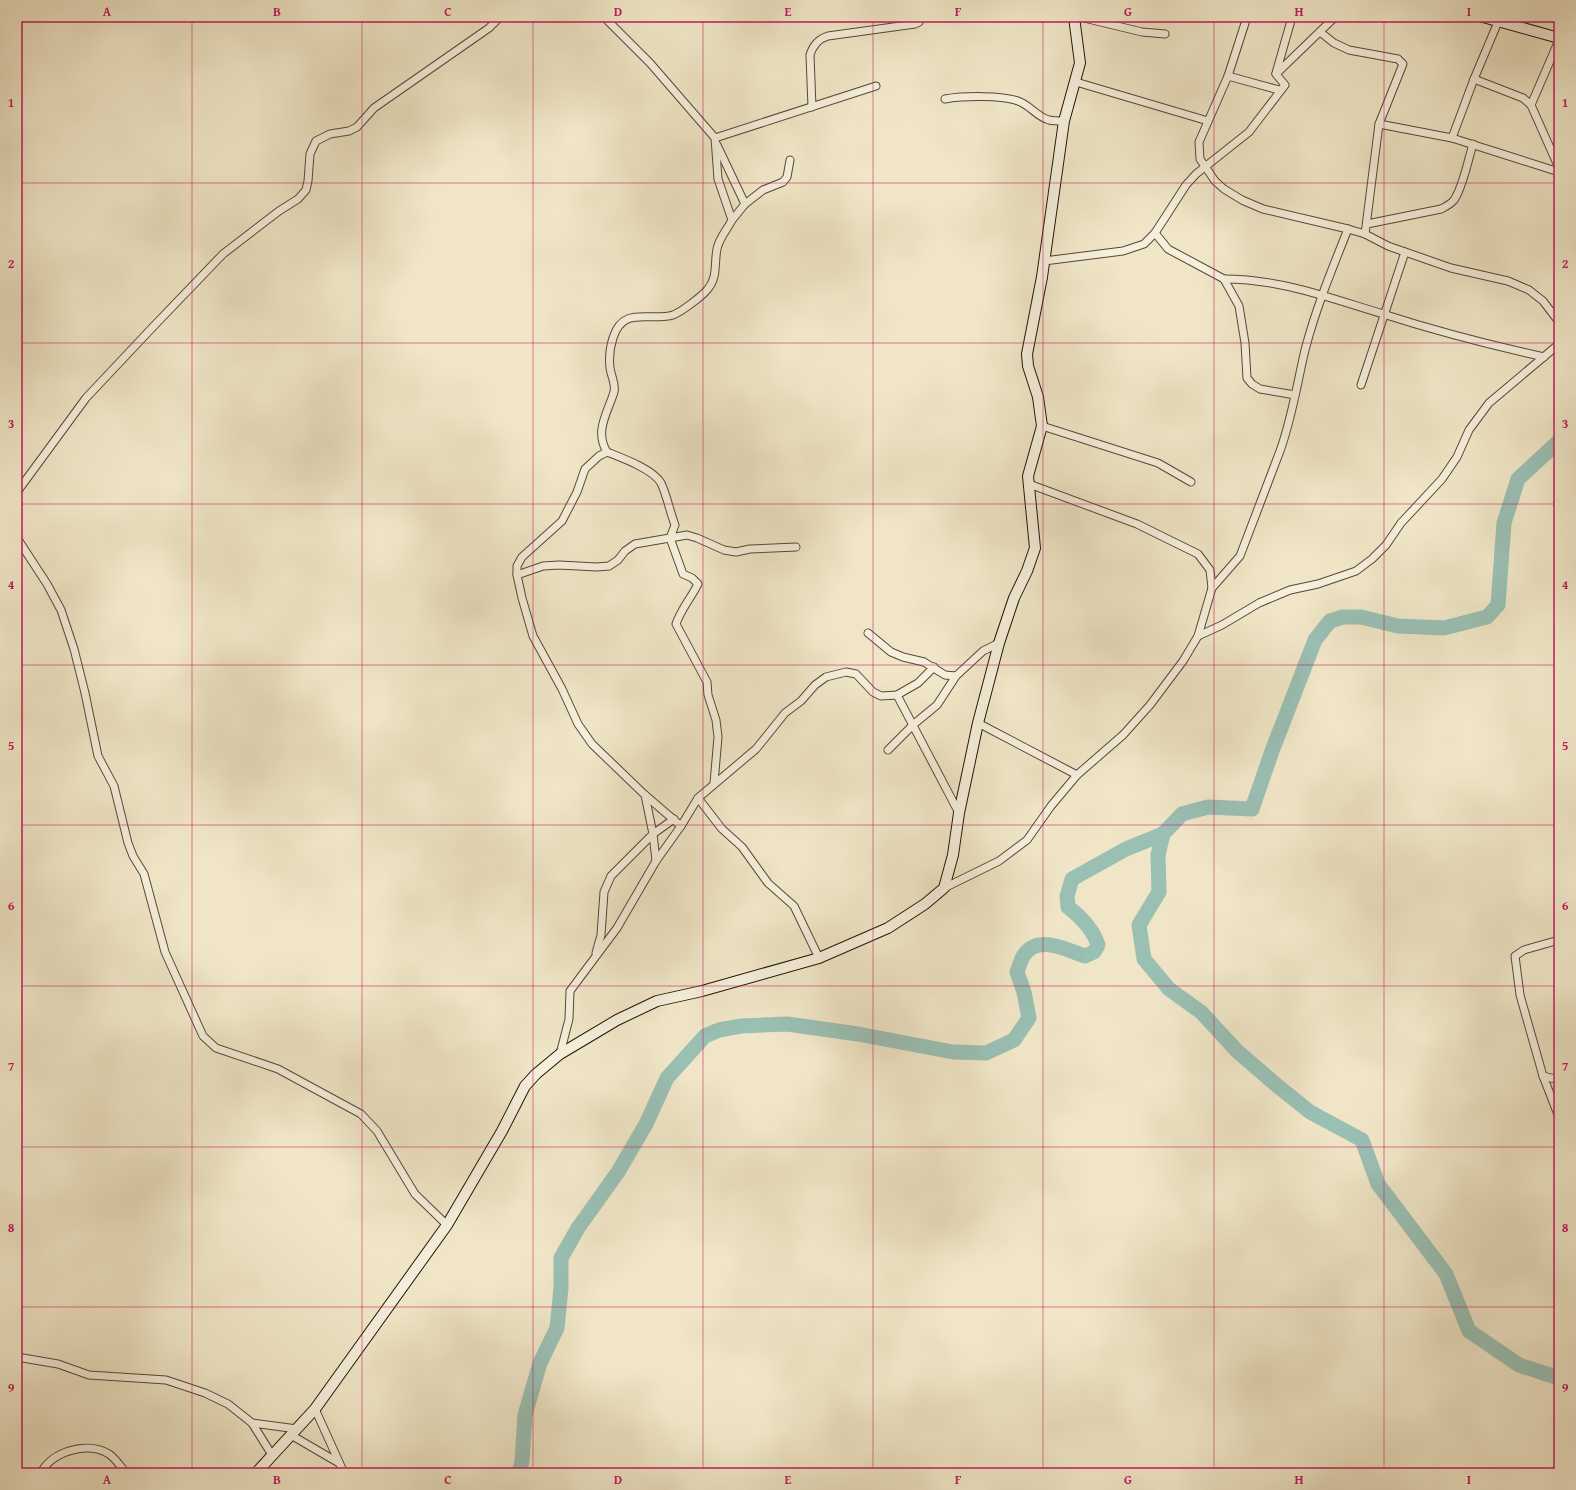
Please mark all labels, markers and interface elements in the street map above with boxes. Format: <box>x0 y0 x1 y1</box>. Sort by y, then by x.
text: A <box>103 2 112 21</box>
text: B <box>273 2 281 21</box>
text: C <box>444 2 452 21</box>
text: D <box>614 2 622 21</box>
text: E <box>785 2 792 21</box>
text: F <box>955 2 962 21</box>
text: G <box>1124 2 1132 21</box>
text: H <box>1294 2 1304 21</box>
text: I <box>1467 2 1471 21</box>
text: 1 <box>8 93 14 112</box>
text: 1 <box>1562 93 1568 112</box>
text: 2 <box>8 254 15 273</box>
text: 2 <box>1562 254 1569 273</box>
text: 3 <box>8 414 14 433</box>
text: 3 <box>1562 414 1568 433</box>
text: 4 <box>8 575 15 594</box>
text: 4 <box>1562 575 1569 594</box>
text: 5 <box>8 736 15 755</box>
text: 5 <box>1562 736 1569 755</box>
text: 6 <box>8 896 15 915</box>
text: 6 <box>1562 896 1569 915</box>
text: 7 <box>8 1057 15 1076</box>
text: 7 <box>1562 1057 1569 1076</box>
text: 8 <box>8 1218 15 1237</box>
text: 8 <box>1562 1218 1569 1237</box>
text: 9 <box>8 1378 15 1397</box>
text: 9 <box>1562 1378 1569 1397</box>
text: A <box>103 1470 112 1489</box>
text: B <box>273 1470 281 1489</box>
text: C <box>444 1470 452 1489</box>
text: D <box>614 1470 622 1489</box>
text: E <box>785 1470 792 1489</box>
text: F <box>955 1470 962 1489</box>
text: G <box>1124 1470 1132 1489</box>
text: H <box>1294 1470 1304 1489</box>
text: I <box>1467 1470 1471 1489</box>

